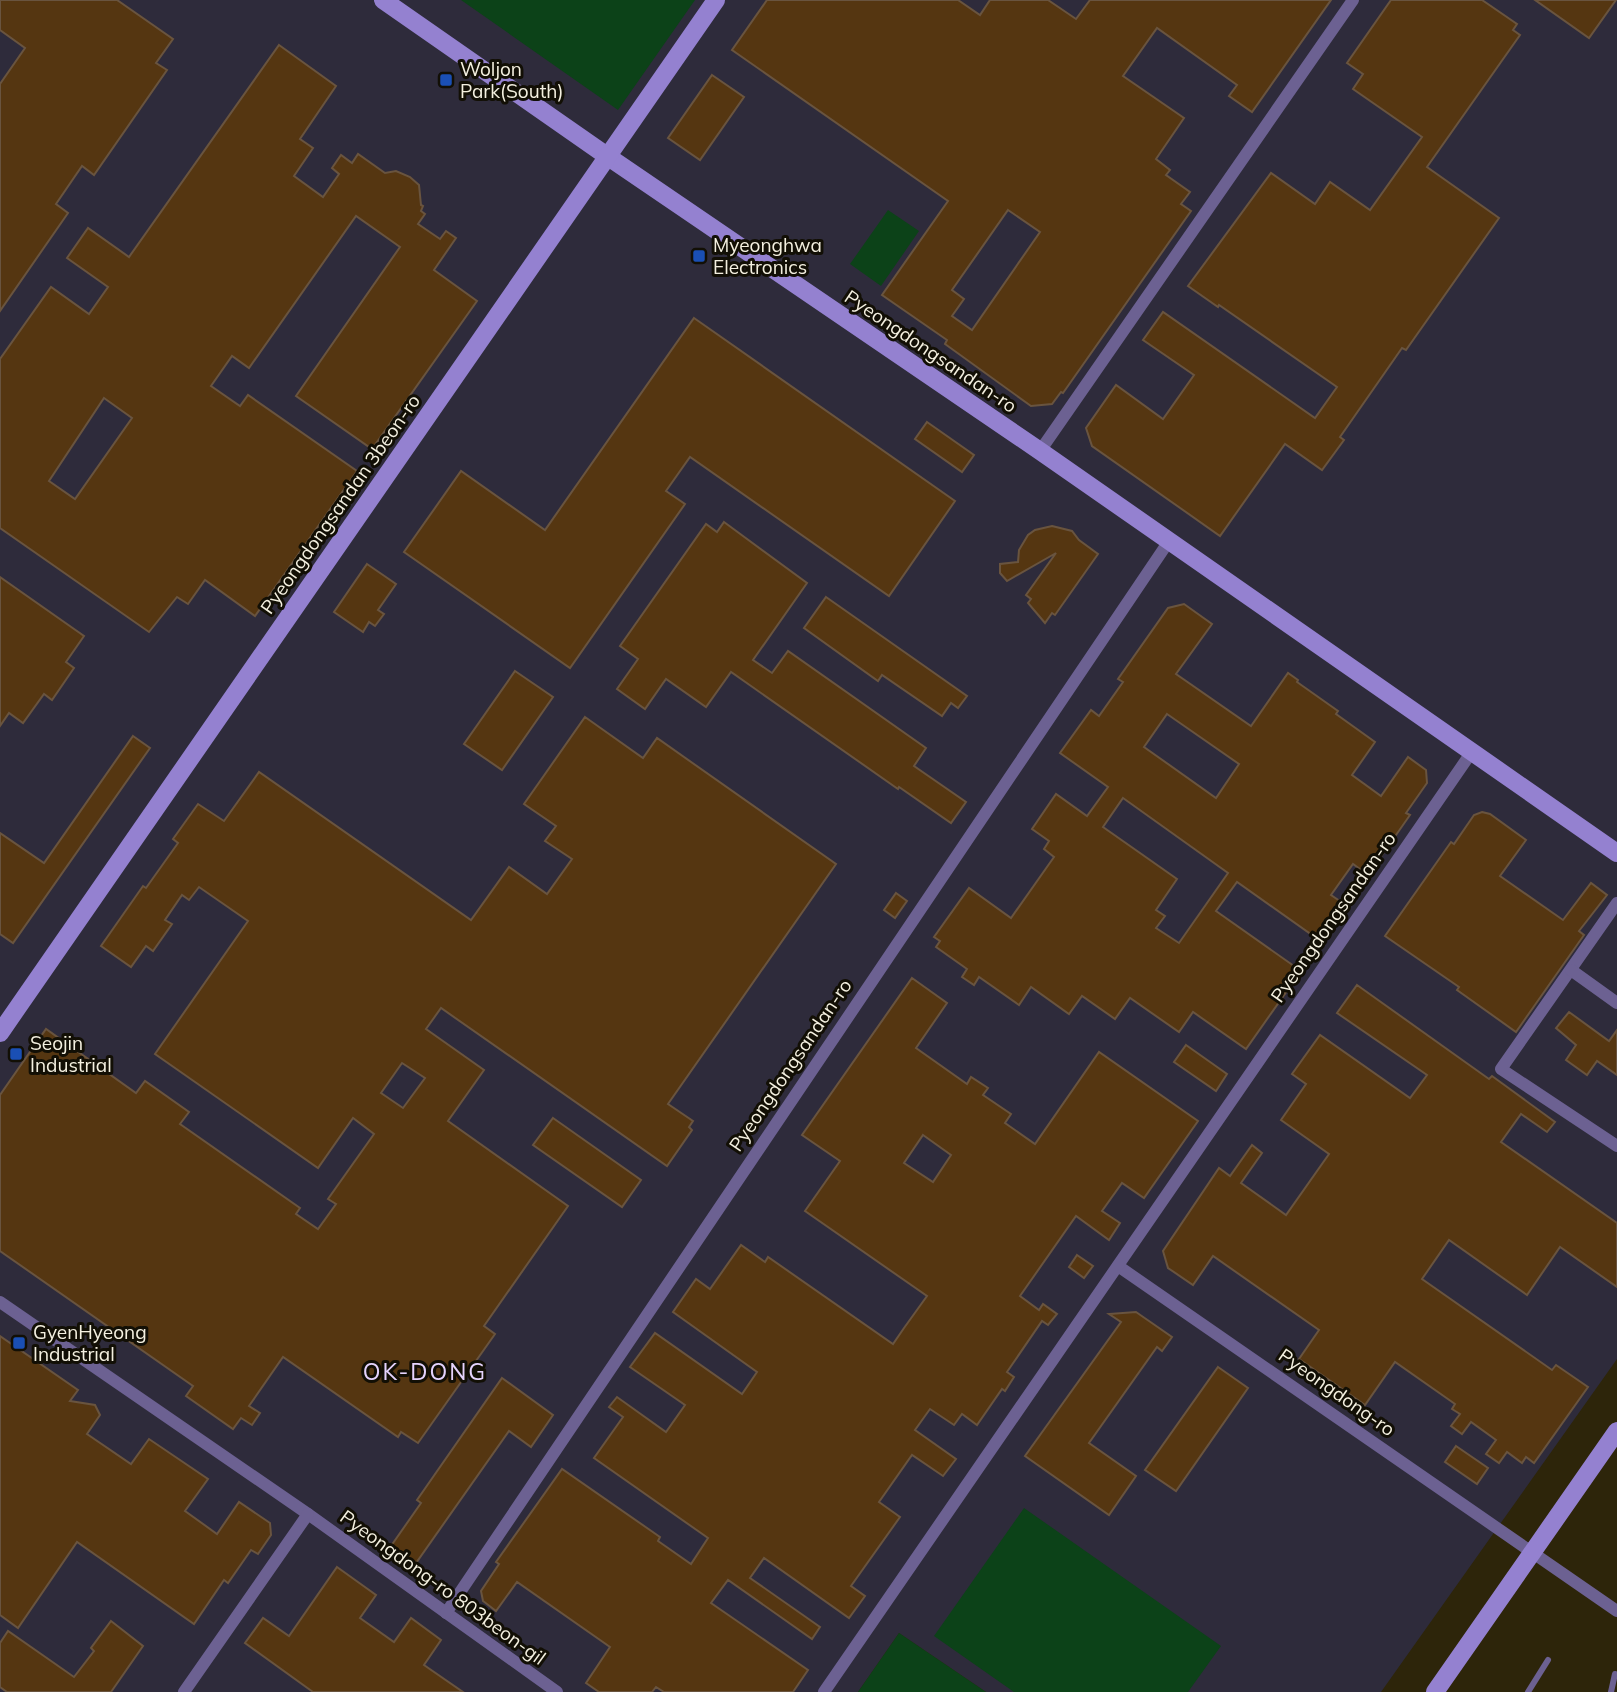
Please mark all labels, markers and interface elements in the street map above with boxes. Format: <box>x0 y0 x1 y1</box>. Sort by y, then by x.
place label: Woljon Park(South) <box>460 57 564 103</box>
marker: Woljon Park(South) <box>438 72 454 88</box>
place label: Myeonghwa Electronics <box>713 233 822 279</box>
marker: Myeonghwa Electronics <box>691 248 707 264</box>
street label: Pyeongdongsandan-ro <box>840 284 1022 418</box>
street label: Pyeongdongsandan 3beon-ro <box>255 390 425 618</box>
street label: Pyeongdongsandan-ro <box>1265 827 1401 1007</box>
street label: Pyeongdongsandan-ro <box>723 974 857 1156</box>
place label: Seojin Industrial <box>30 1031 112 1077</box>
marker: Seojin Industrial <box>8 1046 24 1062</box>
place label: GyenHyeong Industrial <box>33 1320 147 1366</box>
marker: GyenHyeong Industrial <box>11 1335 27 1351</box>
street label: Pyeongdong-ro <box>1274 1343 1400 1441</box>
district label: OK-DONG <box>363 1357 487 1386</box>
street label: Pyeongdong-ro 803beon-gil <box>335 1504 551 1670</box>

